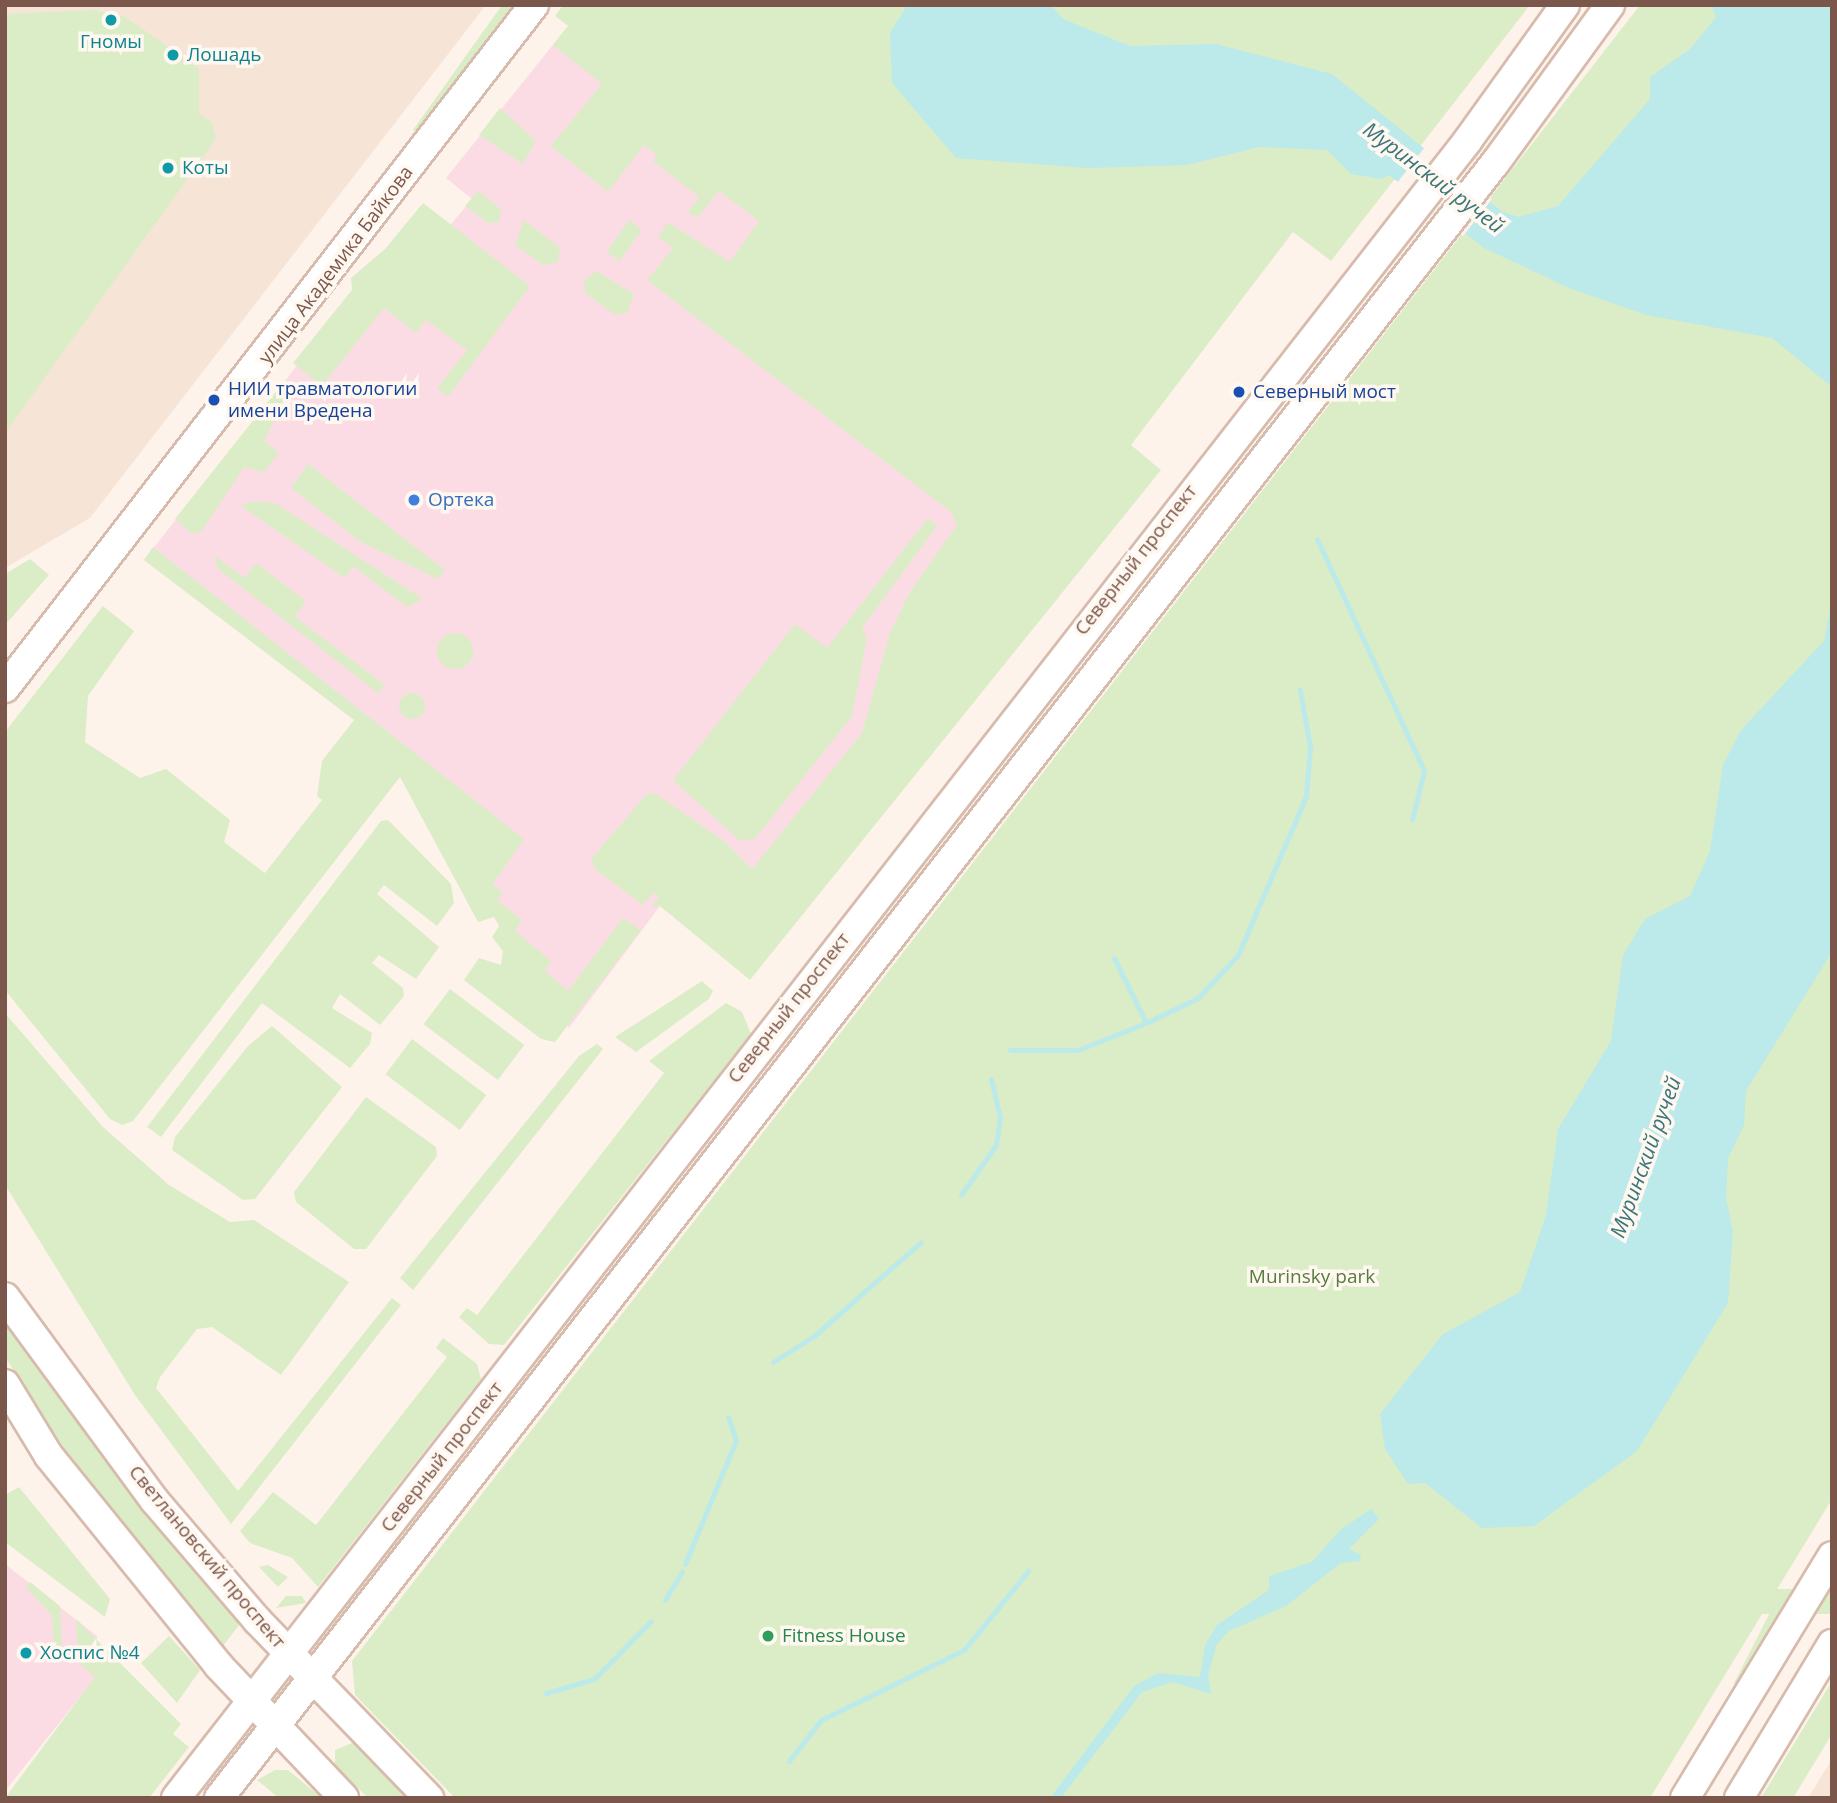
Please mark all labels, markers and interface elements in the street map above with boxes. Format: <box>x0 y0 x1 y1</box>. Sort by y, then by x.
marker: Гномы <box>103 12 119 28</box>
place label: Гномы <box>80 31 142 53</box>
place label: Лошадь <box>187 44 261 66</box>
marker: Лошадь <box>165 47 181 63</box>
water label: Муринский ручей <box>1359 116 1509 238</box>
place label: Коты <box>182 157 229 179</box>
marker: Коты <box>160 160 176 176</box>
street label: улица Академика Байкова <box>254 161 418 369</box>
place label: НИИ травматологии имени Вредена <box>228 378 417 422</box>
place label: Северный мост <box>1253 381 1396 403</box>
marker: Северный мост <box>1231 384 1247 400</box>
marker: НИИ травматологии имени Вредена <box>206 392 222 408</box>
street label: Северный проспект <box>1070 480 1202 640</box>
place label: Ортека <box>428 489 494 511</box>
marker: Ортека <box>406 492 422 508</box>
street label: Северный проспект <box>723 928 855 1088</box>
water label: Муринский ручей <box>1604 1073 1686 1241</box>
park label: Murinsky park <box>1249 1266 1375 1288</box>
street label: Северный проспект <box>376 1377 508 1537</box>
street label: Светлановский проспект <box>124 1461 290 1653</box>
place label: Fitness House <box>782 1625 906 1647</box>
marker: Fitness House <box>760 1628 776 1644</box>
place label: Хоспис №4 <box>40 1642 140 1664</box>
marker: Хоспис №4 <box>18 1645 34 1661</box>

